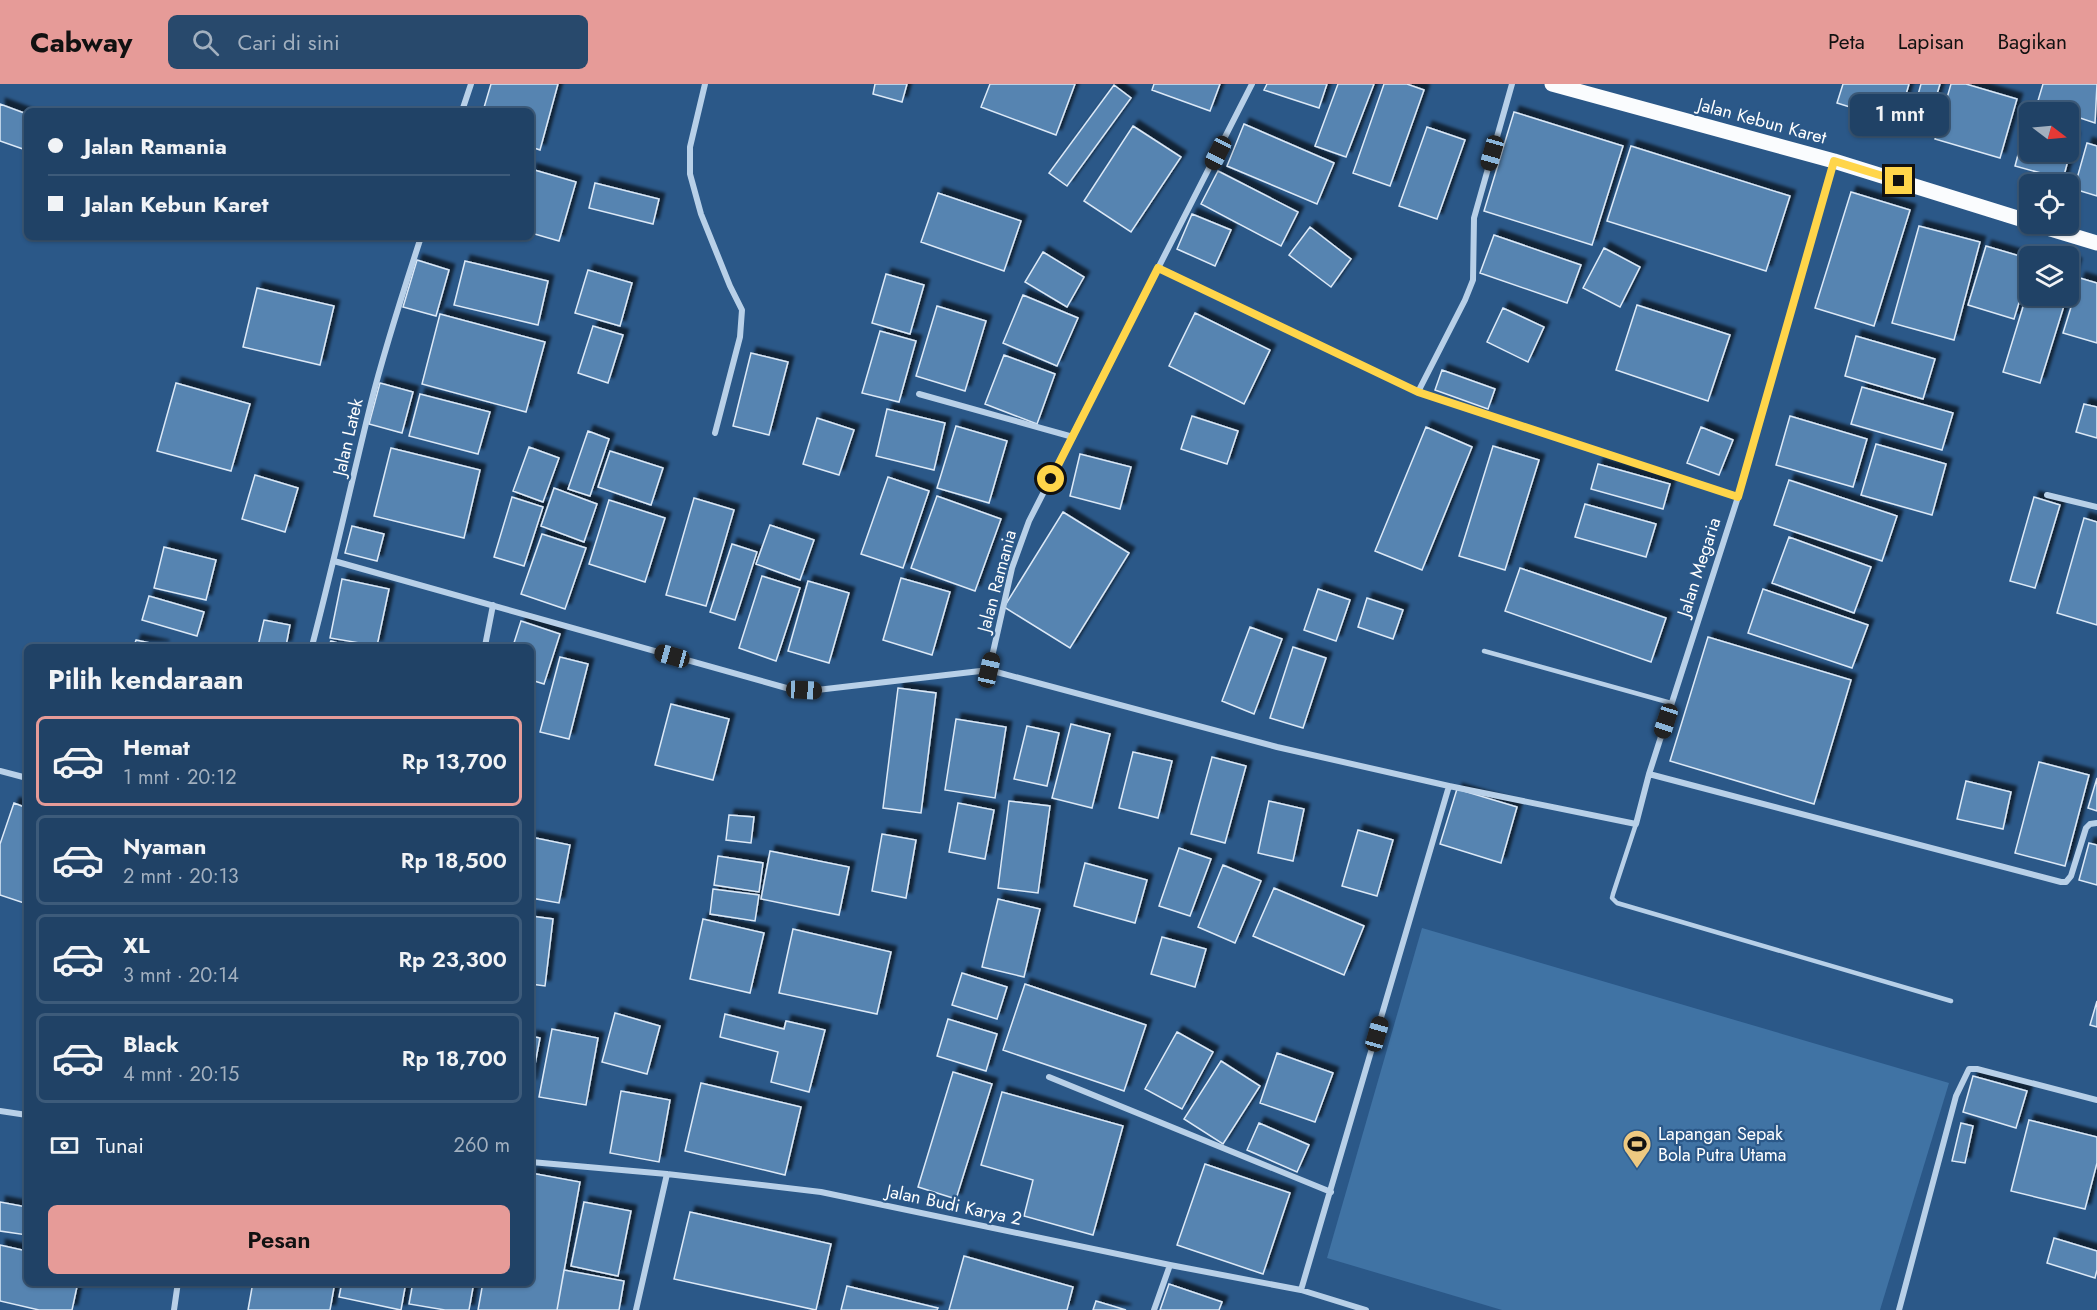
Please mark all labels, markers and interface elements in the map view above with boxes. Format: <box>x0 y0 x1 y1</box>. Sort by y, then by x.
search box <box>168 15 588 69</box>
text: Cabway <box>30 22 132 63</box>
icon: search <box>189 26 222 59</box>
text: Cari di sini <box>237 26 340 58</box>
text: Peta <box>1828 27 1865 57</box>
text: Lapisan <box>1898 27 1964 57</box>
text: Bagikan <box>1997 27 2067 57</box>
street label: Jalan Kebun Karet <box>1693 91 1830 151</box>
callout: 1 mnt <box>1850 94 1948 136</box>
text: 1 mnt <box>1875 100 1924 129</box>
north arrow <box>2019 102 2079 162</box>
map controls <box>2019 102 2079 306</box>
text: Jalan Ramania <box>84 130 227 162</box>
car <box>1202 133 1234 173</box>
car <box>1478 133 1506 173</box>
route end <box>1885 167 1912 194</box>
button: locate <box>2019 174 2079 234</box>
text: Jalan Kebun Karet <box>84 188 269 220</box>
button: layers <box>2019 246 2079 306</box>
street label: Jalan Latek <box>326 396 370 480</box>
route start <box>1037 465 1064 492</box>
street label: Jalan Megaria <box>1670 514 1727 622</box>
street label: Jalan Ramania <box>970 527 1023 637</box>
car <box>652 642 692 670</box>
car <box>976 650 1002 690</box>
text: Pilih kendaraan <box>48 660 244 699</box>
car <box>786 680 822 700</box>
car <box>1652 701 1680 741</box>
text: Hemat <box>123 731 190 763</box>
icon: car <box>51 734 105 788</box>
text: Rp 13,700 <box>402 745 507 777</box>
text: 1 mnt · 20:12 <box>123 763 237 792</box>
text: Nyaman <box>123 830 206 862</box>
icon: car <box>51 833 105 887</box>
text: Rp 18,500 <box>401 844 507 876</box>
text: 2 mnt · 20:13 <box>123 862 239 891</box>
text: XL <box>123 929 150 961</box>
icon: car <box>51 932 105 986</box>
text: Rp 23,300 <box>398 943 507 975</box>
text: 3 mnt · 20:14 <box>123 961 239 990</box>
car <box>1363 1014 1391 1054</box>
text: Black <box>123 1028 179 1060</box>
icon: car <box>51 1031 105 1085</box>
text: Rp 18,700 <box>402 1042 507 1074</box>
text: 4 mnt · 20:15 <box>123 1060 239 1089</box>
place label: Lapangan Sepak Bola Putra Utama <box>1658 1121 1787 1168</box>
sports icon: Lapangan Sepak Bola Putra Utama <box>1621 1128 1653 1170</box>
icon: cash <box>48 1129 81 1162</box>
text: Tunai <box>96 1129 144 1161</box>
text: 260 m <box>454 1131 510 1160</box>
street label: Jalan Budi Karya 2 <box>882 1177 1024 1232</box>
button: Pesan <box>48 1205 510 1274</box>

